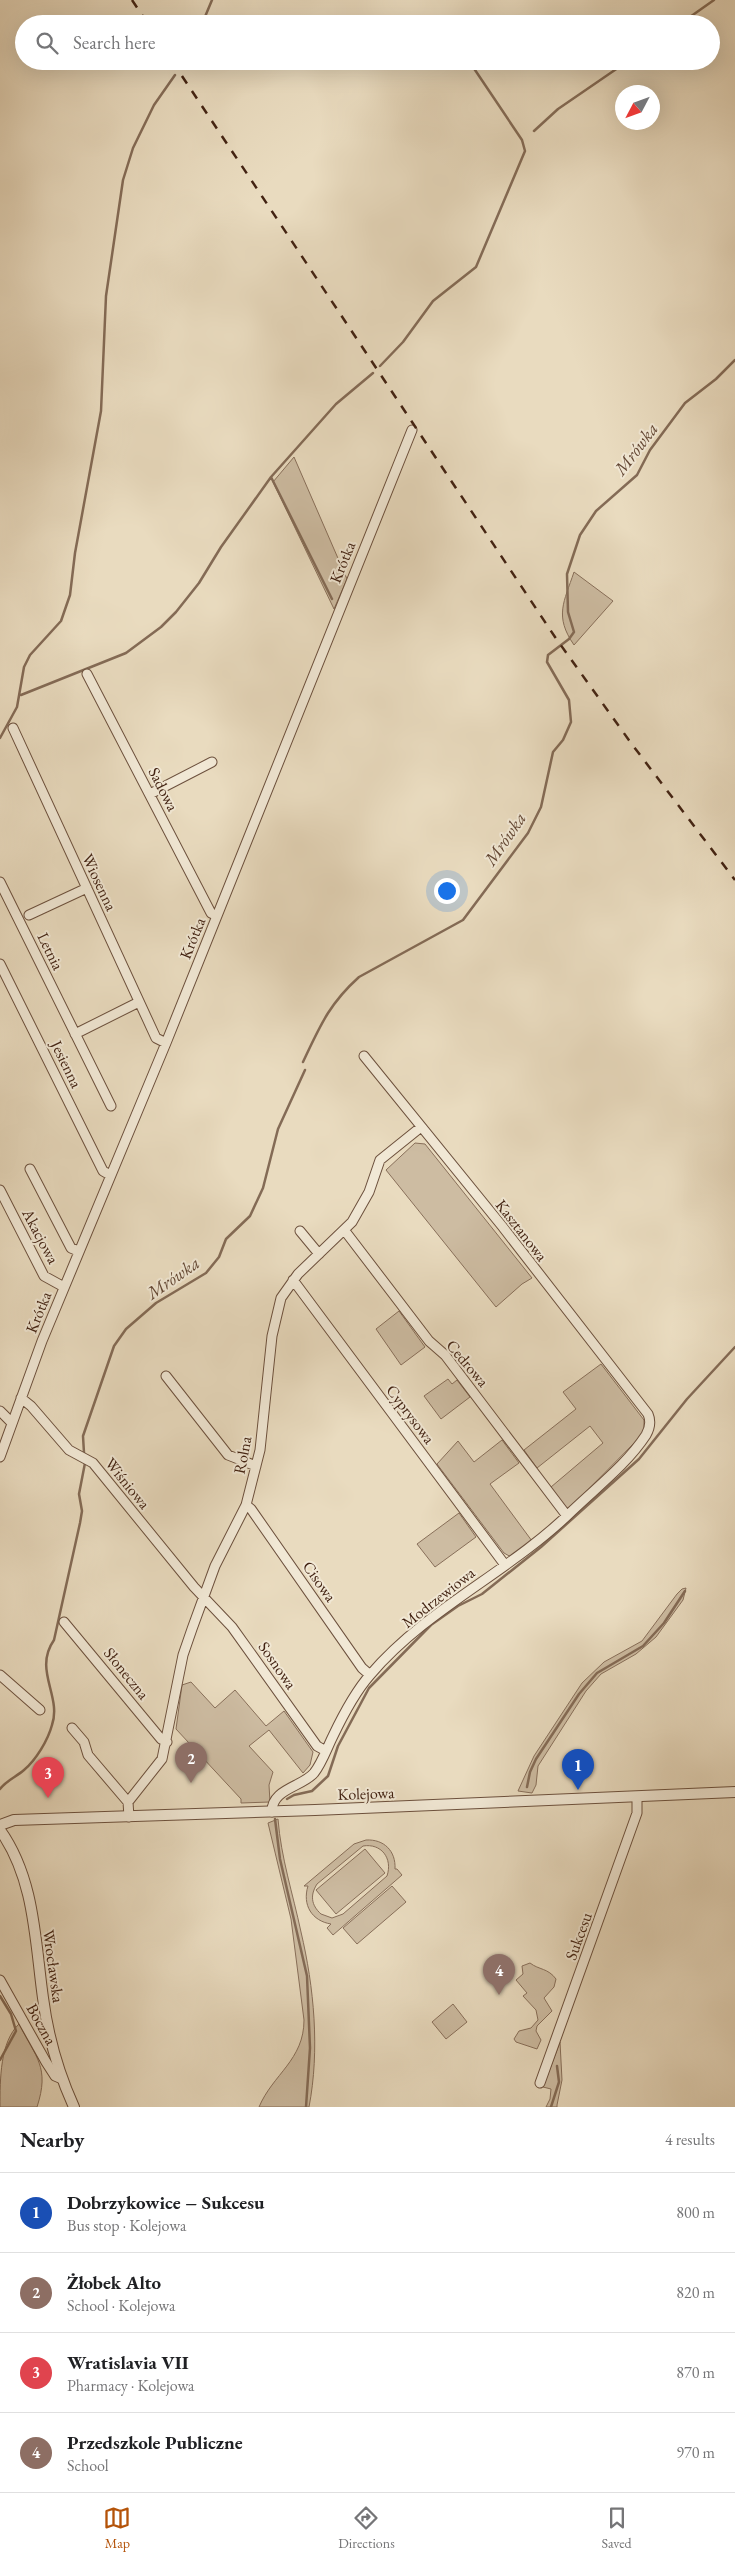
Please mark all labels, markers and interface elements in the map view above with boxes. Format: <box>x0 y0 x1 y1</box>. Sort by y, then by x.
search box <box>15 15 720 70</box>
icon: search <box>33 29 61 57</box>
text: Search here <box>73 30 155 55</box>
north arrow <box>615 85 660 130</box>
water label: Mrówka <box>608 418 663 480</box>
street label: Krótka <box>325 538 360 586</box>
street label: Sadowa <box>144 764 184 815</box>
water label: Mrówka <box>478 808 531 871</box>
street label: Wiosenna <box>77 850 122 915</box>
your location <box>434 878 460 904</box>
street label: Krótka <box>175 914 210 962</box>
street label: Letnia <box>32 929 69 974</box>
street label: Jesienna <box>45 1035 87 1092</box>
street label: Kasztanowa <box>491 1195 553 1266</box>
street label: Akacjowa <box>17 1204 64 1268</box>
water label: Mrówka <box>141 1251 204 1305</box>
street label: Krótka <box>21 1288 56 1336</box>
street label: Cedrowa <box>442 1335 494 1392</box>
street label: Cyprysowa <box>381 1380 440 1449</box>
street label: Rolna <box>229 1434 257 1476</box>
street label: Wiśniowa <box>100 1453 155 1514</box>
street label: Cisowa <box>298 1557 342 1606</box>
street label: Modrzewiowa <box>397 1562 480 1633</box>
street label: Sosnowa <box>254 1637 302 1694</box>
street label: Słoneczna <box>99 1643 154 1704</box>
pin: 2 <box>175 1742 207 1783</box>
pin: 1 <box>562 1749 594 1790</box>
pin: 3 <box>32 1757 64 1798</box>
street label: Kolejowa <box>337 1782 396 1805</box>
street label: Sukcesu <box>560 1909 597 1963</box>
street label: Wrocławska <box>38 1928 69 2005</box>
pin: 4 <box>483 1954 515 1995</box>
street label: Boczna <box>22 2000 62 2049</box>
text: Nearby <box>20 2126 84 2153</box>
text: 4 results <box>665 2129 715 2150</box>
text: Dobrzykowice – Sukcesu <box>67 2190 265 2215</box>
text: 1 <box>32 2202 40 2223</box>
text: 800 m <box>676 2202 715 2223</box>
text: Bus stop · Kolejowa <box>67 2215 186 2236</box>
text: Żłobek Alto <box>67 2270 161 2295</box>
text: 2 <box>32 2282 40 2303</box>
text: 820 m <box>676 2282 715 2303</box>
text: School · Kolejowa <box>67 2295 175 2316</box>
text: Wratislavia VII <box>67 2350 189 2375</box>
text: 3 <box>32 2362 40 2383</box>
text: 870 m <box>676 2362 715 2383</box>
text: Pharmacy · Kolejowa <box>67 2375 195 2396</box>
text: Przedszkole Publiczne <box>67 2430 243 2455</box>
text: 4 <box>32 2442 40 2463</box>
text: 970 m <box>676 2442 715 2463</box>
text: School <box>67 2455 109 2476</box>
tab: Map <box>103 2504 131 2552</box>
tab: Directions <box>338 2504 395 2552</box>
tab: Saved <box>602 2504 632 2552</box>

